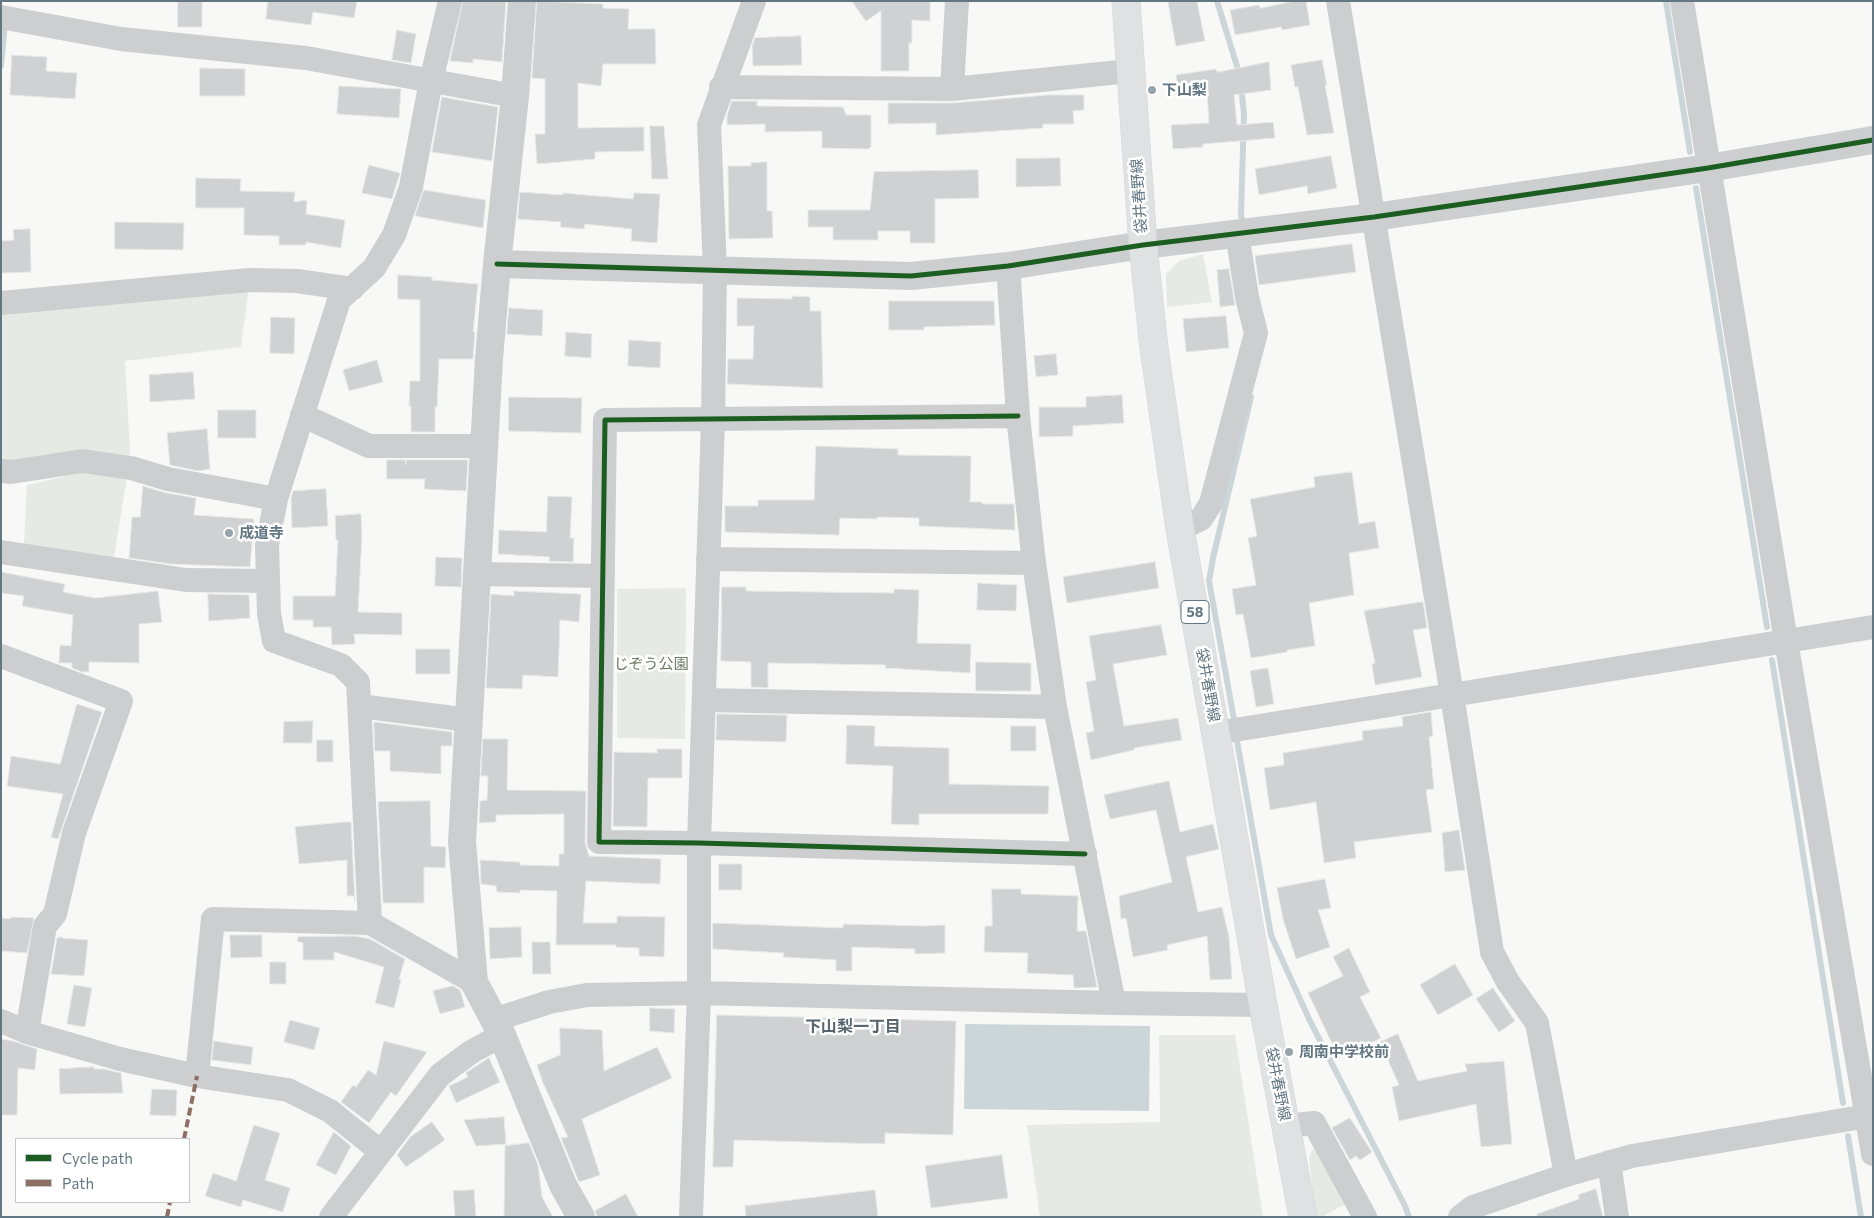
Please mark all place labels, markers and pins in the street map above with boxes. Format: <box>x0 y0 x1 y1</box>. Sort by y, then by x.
place label: 下山梨 <box>1162 81 1207 99</box>
marker: 下山梨 <box>1146 84 1158 96</box>
place label: 成道寺 <box>239 524 284 542</box>
marker: 成道寺 <box>223 527 235 539</box>
place label: 周南中学校前 <box>1299 1043 1389 1061</box>
marker: 周南中学校前 <box>1283 1046 1295 1058</box>

